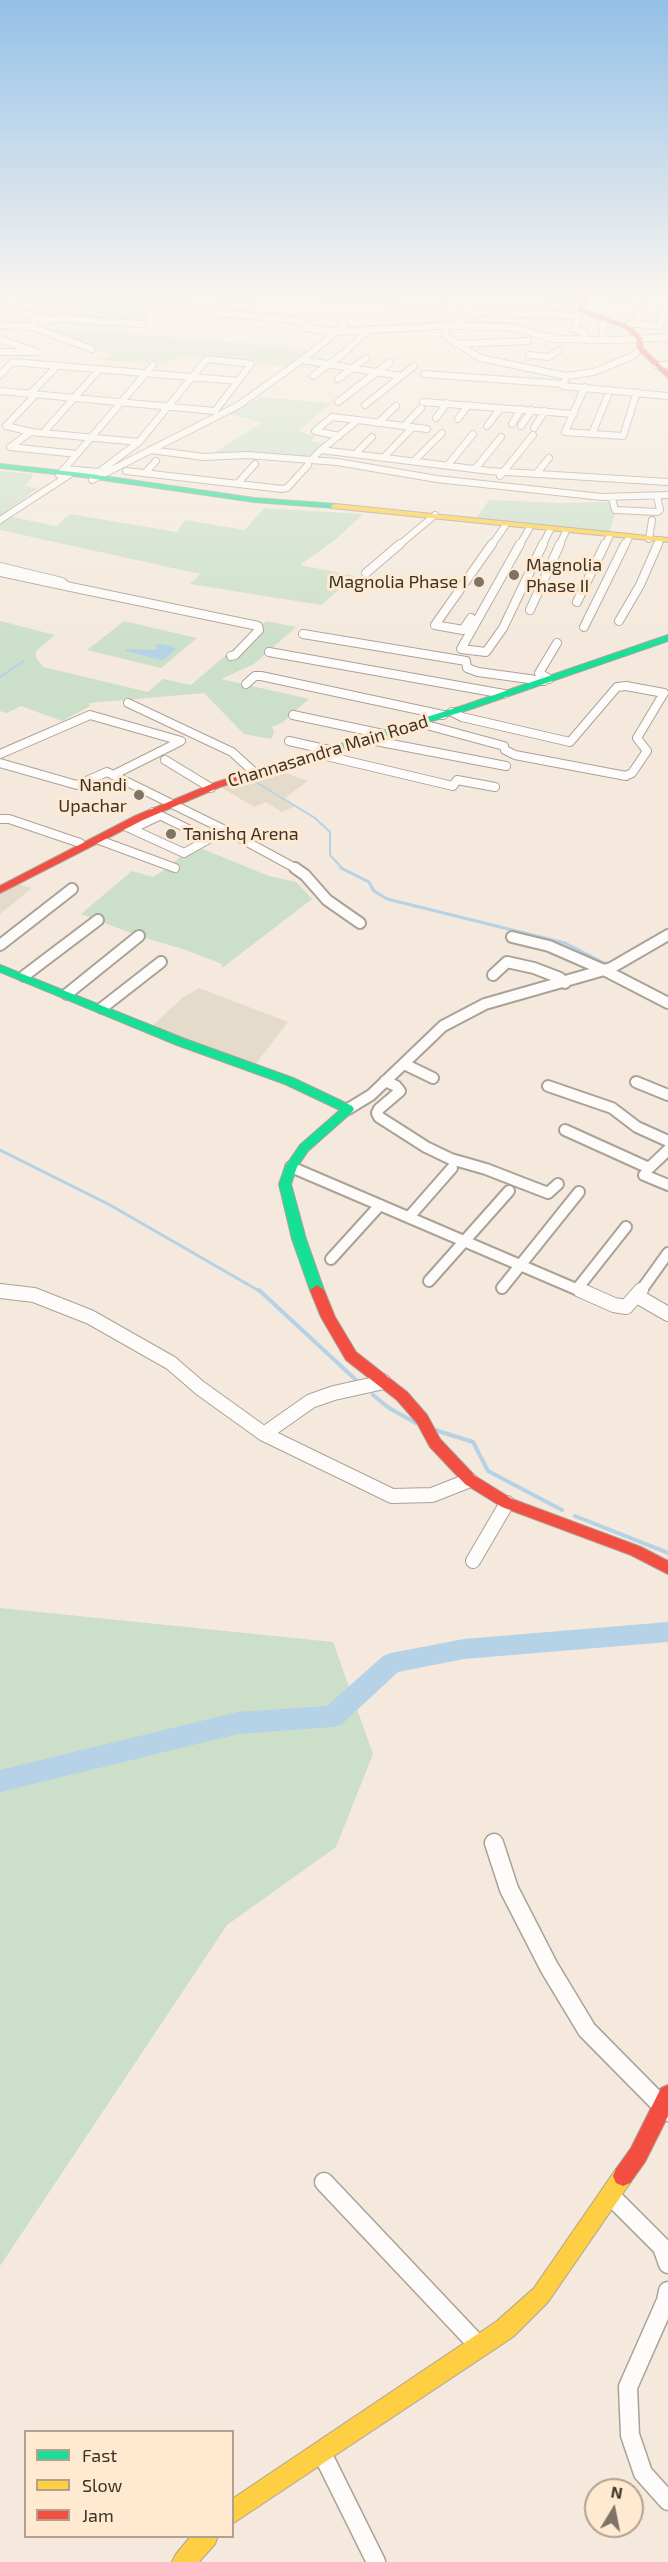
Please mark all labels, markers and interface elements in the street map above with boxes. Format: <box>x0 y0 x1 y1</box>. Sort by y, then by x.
place label: Magnolia Phase II <box>526 554 602 596</box>
marker: Magnolia Phase II <box>507 568 521 582</box>
place label: Magnolia Phase I <box>328 571 467 593</box>
marker: Magnolia Phase I <box>472 575 486 589</box>
street label: Channasandra Main Road <box>225 710 431 792</box>
place label: Nandi Upachar <box>58 774 127 816</box>
marker: Nandi Upachar <box>132 788 146 802</box>
place label: Tanishq Arena <box>183 823 299 845</box>
marker: Tanishq Arena <box>164 827 178 841</box>
legend <box>24 2430 234 2538</box>
text: Fast <box>82 2444 117 2466</box>
text: Slow <box>82 2474 122 2496</box>
north arrow <box>584 2478 644 2538</box>
text: N <box>610 2481 624 2502</box>
text: Jam <box>82 2504 114 2526</box>

